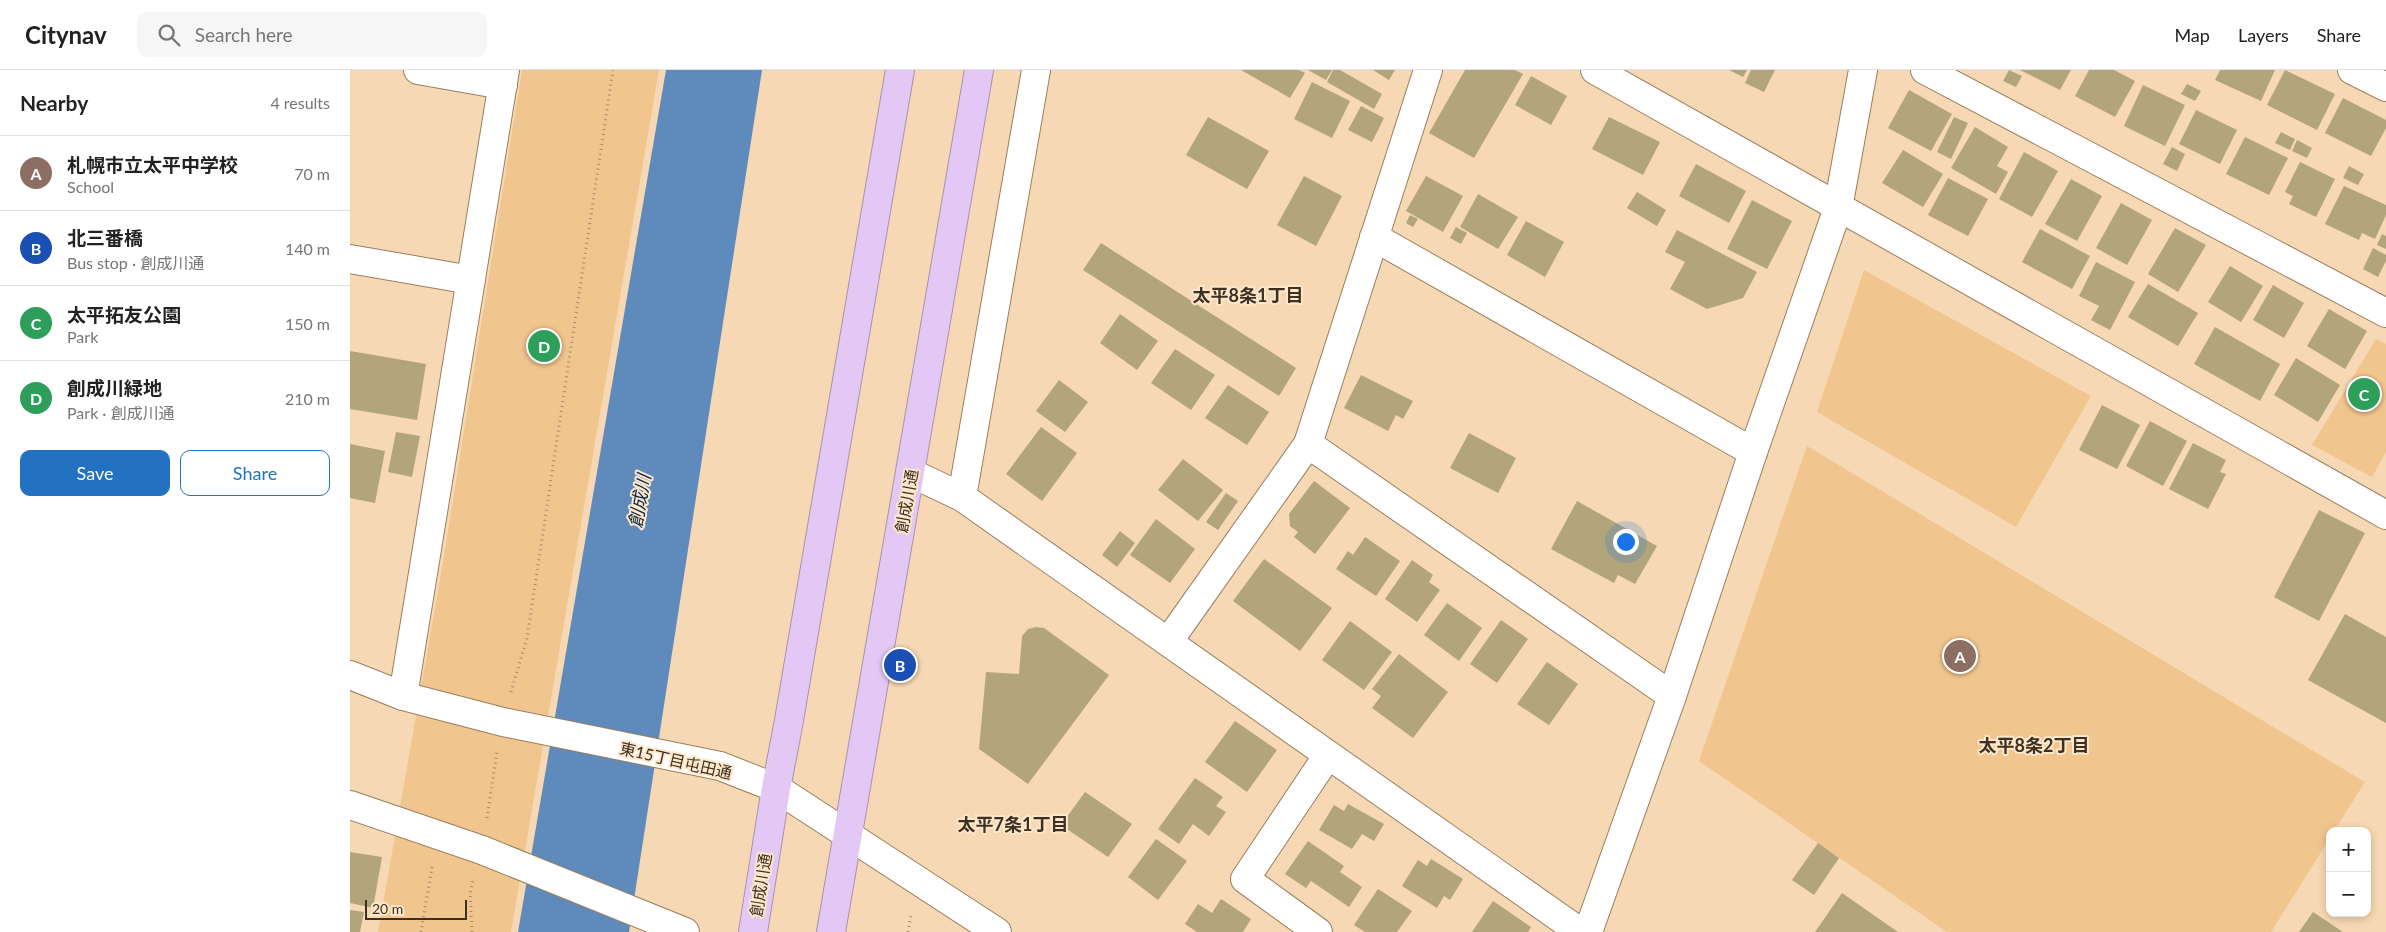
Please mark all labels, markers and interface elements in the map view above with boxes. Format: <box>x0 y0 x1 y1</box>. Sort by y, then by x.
search box <box>137 12 487 57</box>
text: Citynav <box>25 20 107 49</box>
icon: search <box>155 21 183 49</box>
text: Search here <box>195 23 293 46</box>
text: Map <box>2174 24 2210 46</box>
text: Layers <box>2238 24 2289 46</box>
text: Share <box>2317 24 2361 46</box>
text: Nearby <box>20 90 88 115</box>
text: 4 results <box>270 93 330 112</box>
text: 札幌市立太平中学校 <box>67 153 238 176</box>
text: A <box>30 164 42 183</box>
text: 70 m <box>294 164 330 183</box>
text: School <box>67 177 114 196</box>
text: 北三番橋 <box>67 226 143 249</box>
text: B <box>31 239 41 258</box>
text: 140 m <box>285 239 330 258</box>
text: Bus stop · 創成川通 <box>67 253 204 272</box>
district label: 太平8条1丁目 <box>1193 284 1303 306</box>
text: 太平拓友公園 <box>67 303 181 326</box>
text: C <box>31 314 41 333</box>
text: 150 m <box>285 314 330 333</box>
text: Park <box>67 327 98 346</box>
pin: D <box>528 327 560 365</box>
pin: C <box>2348 375 2380 413</box>
text: 創成川緑地 <box>67 376 162 399</box>
text: D <box>30 389 42 408</box>
text: 210 m <box>285 389 330 408</box>
text: Park · 創成川通 <box>67 403 175 422</box>
button: Save <box>20 450 170 496</box>
button: Share <box>180 450 330 496</box>
street label: 創成川通 <box>891 468 921 534</box>
water label: 創成川 <box>623 471 655 529</box>
your location <box>1613 529 1639 555</box>
pin: A <box>1944 637 1976 675</box>
pin: B <box>884 646 916 684</box>
district label: 太平8条2丁目 <box>1979 734 2089 756</box>
street label: 東15丁目屯田通 <box>618 738 734 782</box>
district label: 太平7条1丁目 <box>958 813 1068 835</box>
map controls <box>2326 827 2371 917</box>
button: + <box>2326 827 2371 872</box>
street label: 創成川通 <box>746 852 774 918</box>
button: − <box>2326 872 2371 917</box>
scale bar <box>365 897 468 920</box>
text: 20 m <box>372 900 403 917</box>

